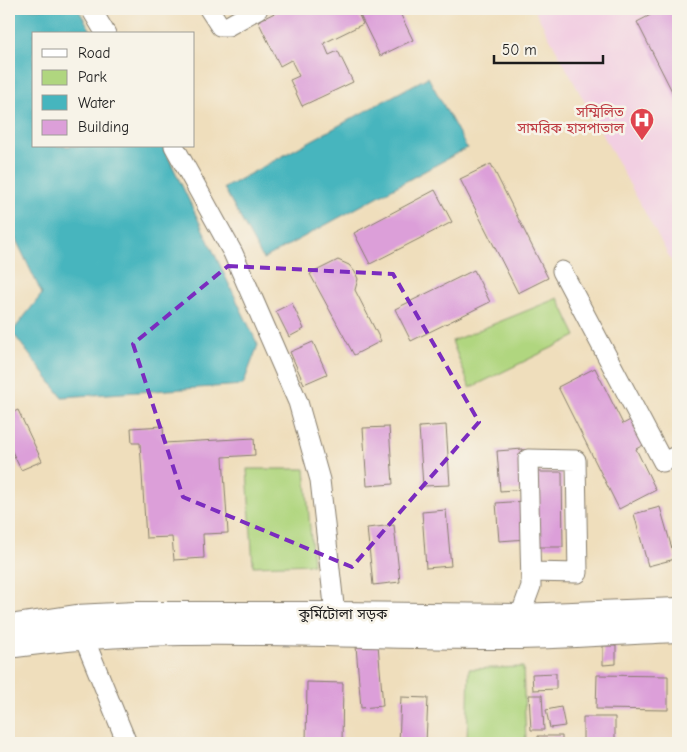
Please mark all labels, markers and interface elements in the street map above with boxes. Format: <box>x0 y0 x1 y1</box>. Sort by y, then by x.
legend <box>32 32 195 148</box>
scale bar <box>494 32 603 64</box>
text: 50 m <box>502 41 537 59</box>
text: Road <box>78 44 110 62</box>
text: Park <box>78 68 107 86</box>
text: Water <box>78 94 115 112</box>
place label: সম্মিলিত সামরিক হাসপাতাল <box>516 104 625 137</box>
hospital icon: সম্মিলিত সামরিক হাসপাতাল <box>629 107 655 141</box>
text: Building <box>78 118 129 136</box>
street label: কুর্মিটোলা সড়ক <box>298 605 388 623</box>

